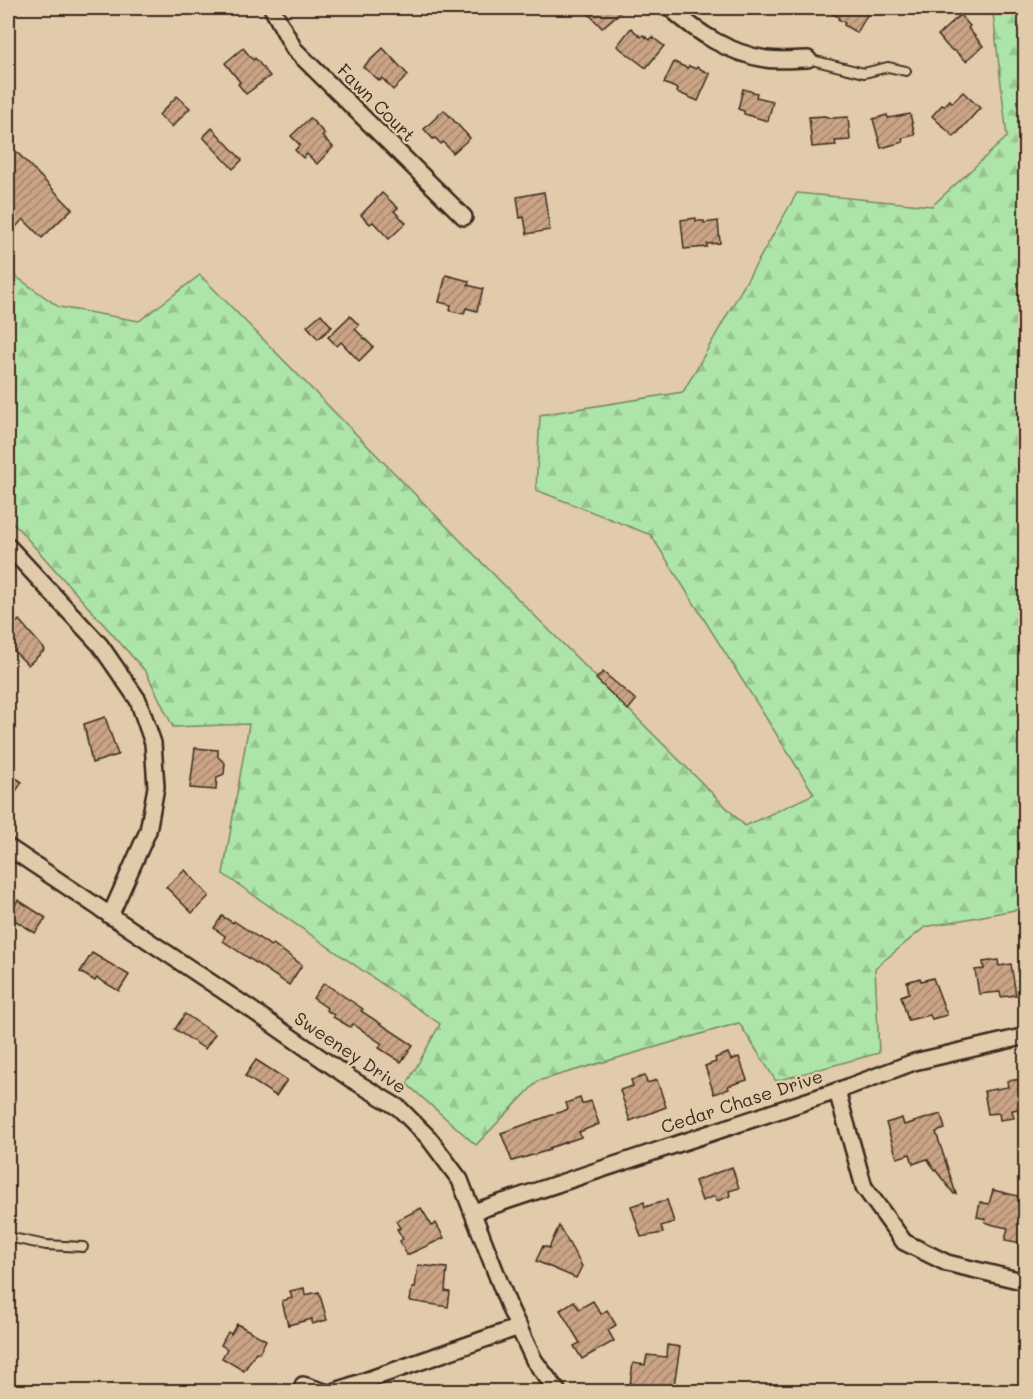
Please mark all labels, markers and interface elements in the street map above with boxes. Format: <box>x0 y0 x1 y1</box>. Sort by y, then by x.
street label: Fawn Court <box>332 58 421 147</box>
street label: Sweeney Drive <box>290 1006 411 1099</box>
street label: Cedar Chase Drive <box>658 1064 826 1139</box>

